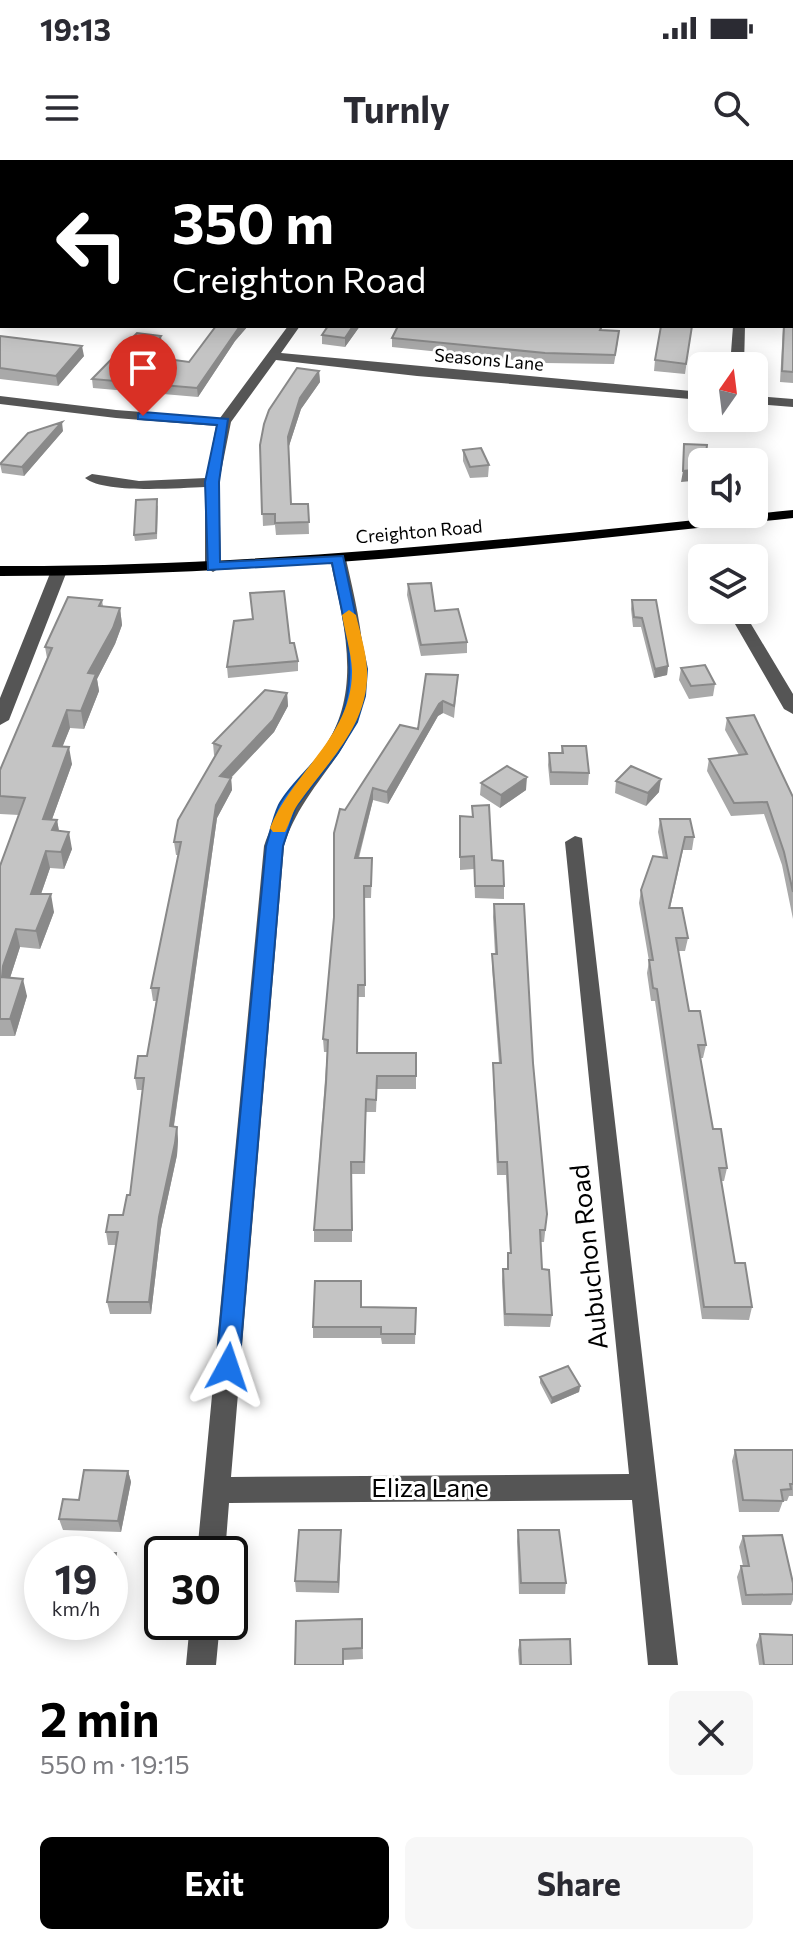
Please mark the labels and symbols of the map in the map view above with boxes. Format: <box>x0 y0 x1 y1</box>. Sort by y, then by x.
pin <box>109 334 177 416</box>
street label: Seasons Lane <box>433 343 545 375</box>
north arrow <box>688 352 768 432</box>
street label: Creighton Road <box>355 515 483 548</box>
street label: Aubuchon Road <box>562 1163 613 1351</box>
position arrow <box>186 1325 270 1409</box>
street label: Eliza Lane <box>371 1471 489 1502</box>
speed limit sign: 30 <box>144 1536 248 1640</box>

